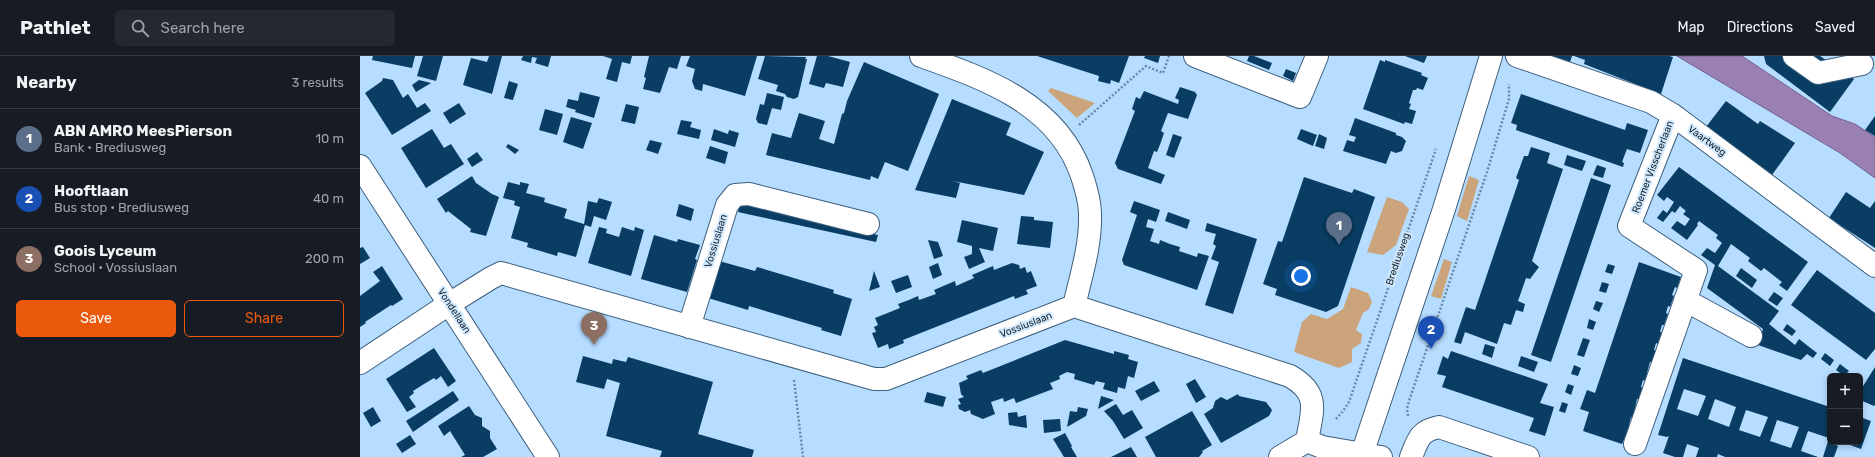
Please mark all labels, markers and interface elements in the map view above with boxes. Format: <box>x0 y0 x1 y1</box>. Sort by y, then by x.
search box <box>115 10 395 46</box>
text: Pathlet <box>20 16 91 39</box>
icon: search <box>129 17 151 39</box>
text: Search here <box>161 19 245 37</box>
text: Map <box>1678 19 1705 36</box>
text: Directions <box>1727 19 1793 36</box>
text: Saved <box>1815 19 1855 36</box>
text: Nearby <box>16 72 77 92</box>
text: 3 results <box>292 75 344 90</box>
street label: Roemer Visscherlaan <box>1630 119 1676 215</box>
text: ABN AMRO MeesPierson <box>54 122 232 140</box>
street label: Vaartweg <box>1686 123 1728 159</box>
text: 1 <box>26 131 32 146</box>
text: 10 m <box>315 131 344 146</box>
text: Bank · Brediusweg <box>54 140 166 155</box>
text: Hooftlaan <box>54 182 129 200</box>
text: 2 <box>25 191 33 206</box>
text: 40 m <box>313 191 344 206</box>
text: Bus stop · Brediusweg <box>54 200 189 215</box>
pin: 1 <box>1326 212 1352 245</box>
street label: Vossiuslaan <box>702 213 730 269</box>
street label: Brediusweg <box>1383 231 1413 287</box>
text: Goois Lyceum <box>54 242 156 260</box>
text: 3 <box>25 251 33 266</box>
text: 200 m <box>305 251 344 266</box>
text: School · Vossiuslaan <box>54 260 177 275</box>
your location <box>1291 266 1311 286</box>
street label: Vondellaan <box>435 286 473 336</box>
button: Save <box>16 300 176 337</box>
button: Share <box>184 300 344 337</box>
street label: Vossiuslaan <box>998 310 1054 340</box>
pin: 3 <box>581 312 607 345</box>
pin: 2 <box>1418 316 1444 349</box>
map controls <box>1827 373 1863 445</box>
button: + <box>1827 373 1863 409</box>
button: − <box>1827 409 1863 445</box>

